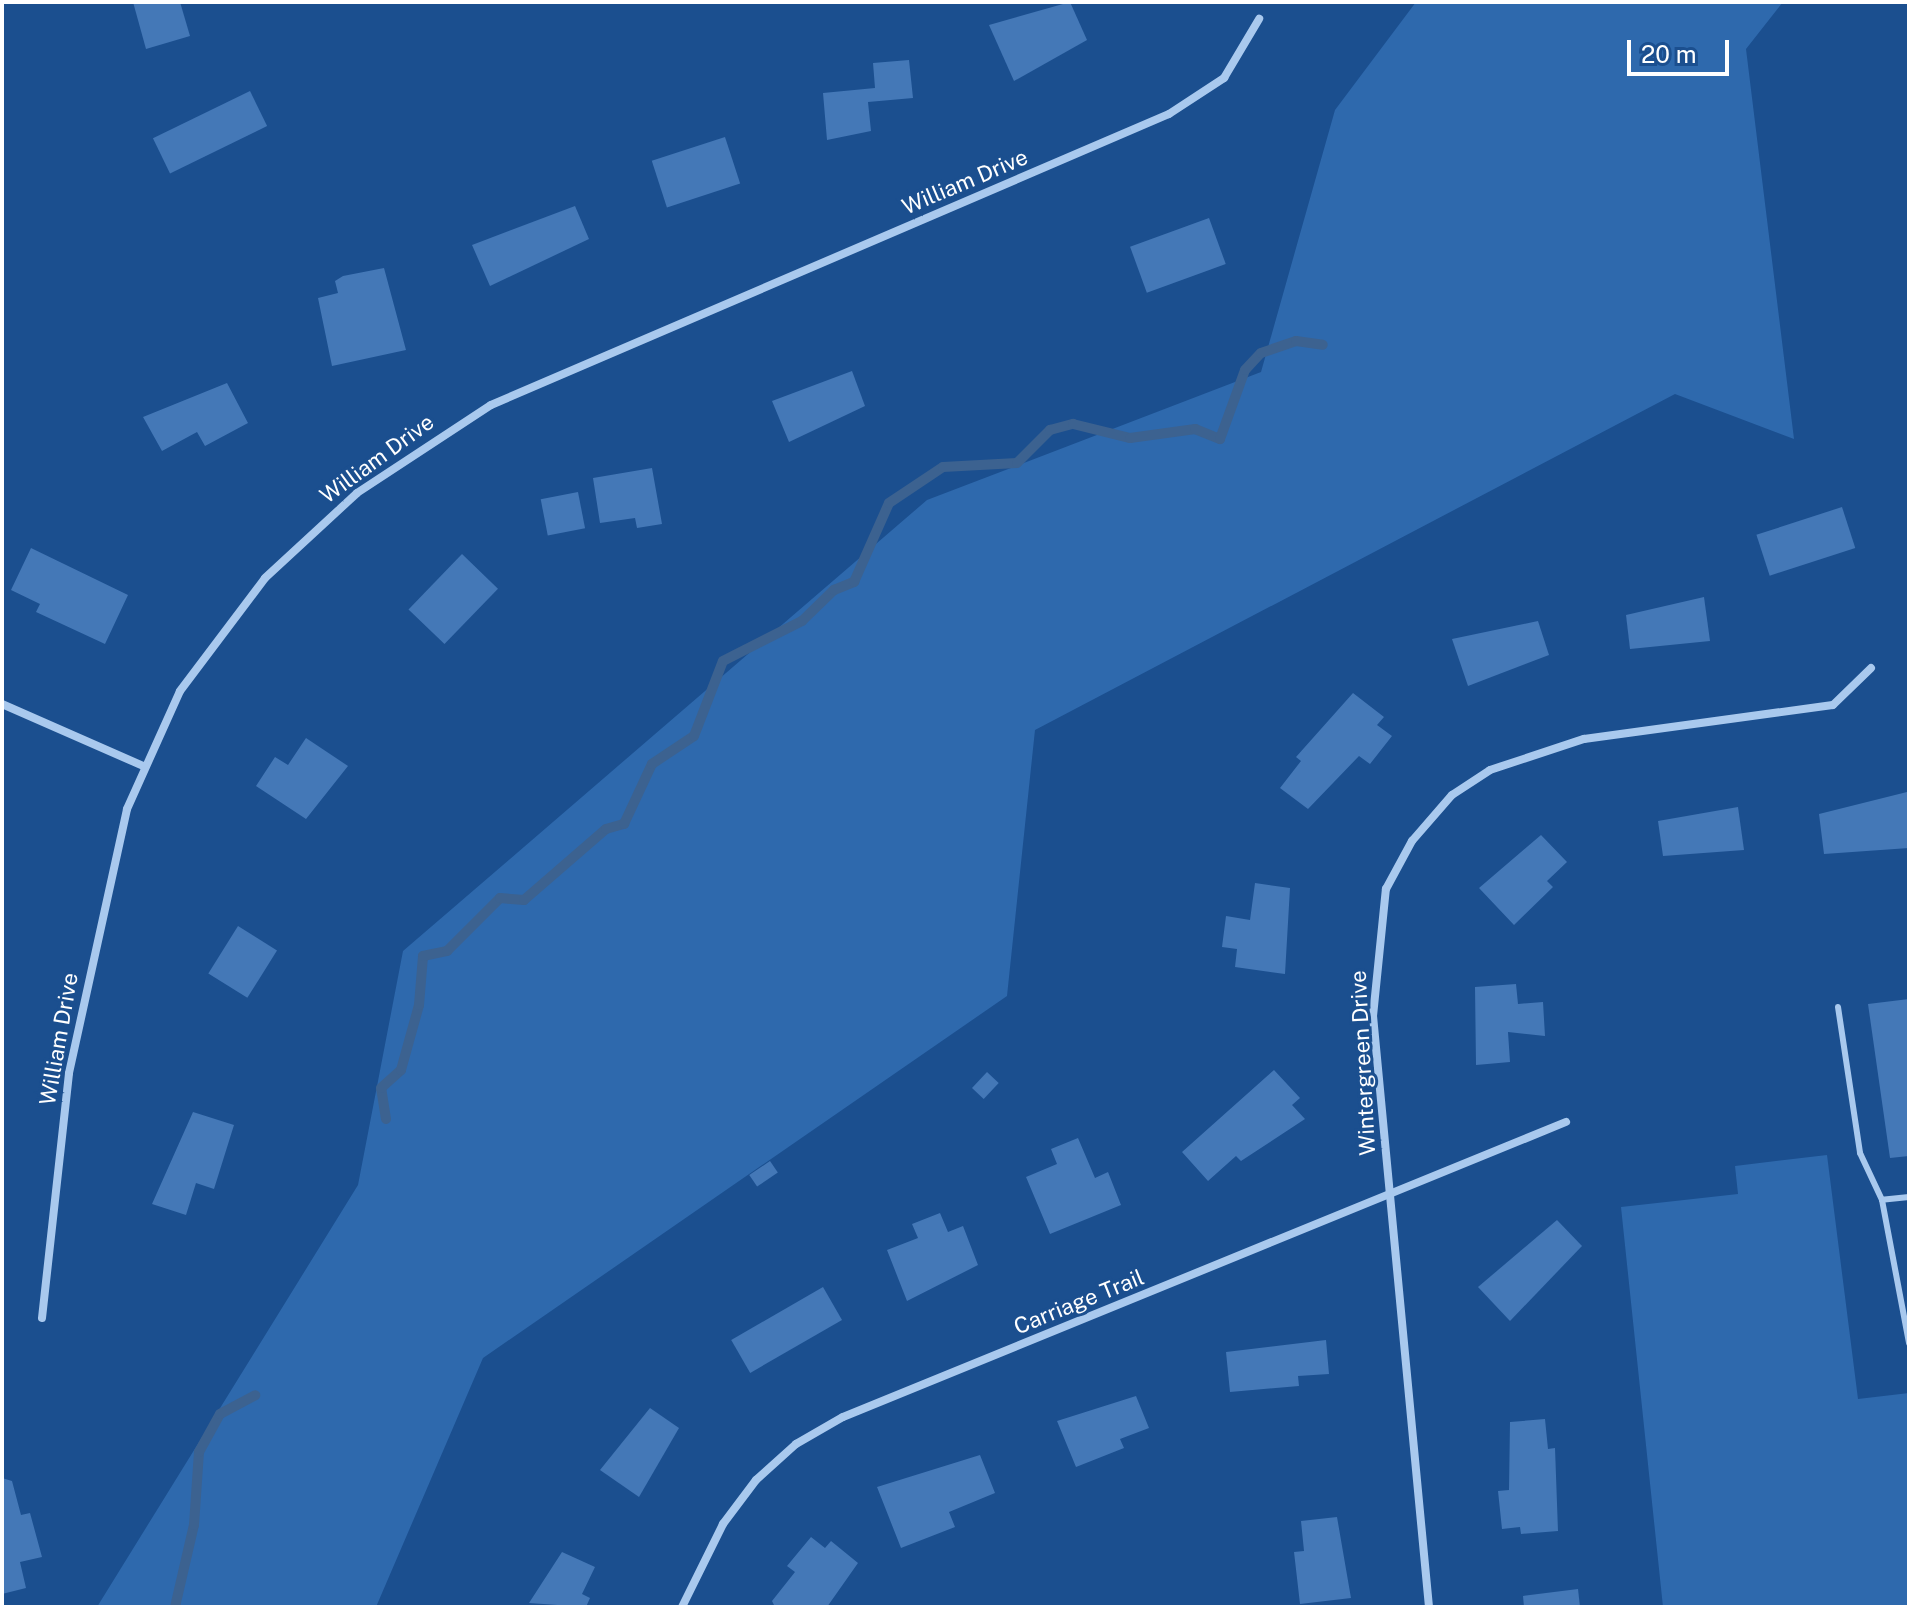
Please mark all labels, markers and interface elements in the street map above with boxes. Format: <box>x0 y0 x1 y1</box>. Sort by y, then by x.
scale bar <box>1631 24 1733 74</box>
text: 20 m <box>1641 40 1697 68</box>
street label: William Drive <box>898 144 1032 220</box>
street label: William Drive <box>315 409 439 509</box>
street label: Wintergreen Drive <box>1345 970 1381 1156</box>
street label: William Drive <box>34 971 84 1107</box>
street label: Carriage Trail <box>1010 1264 1148 1340</box>

